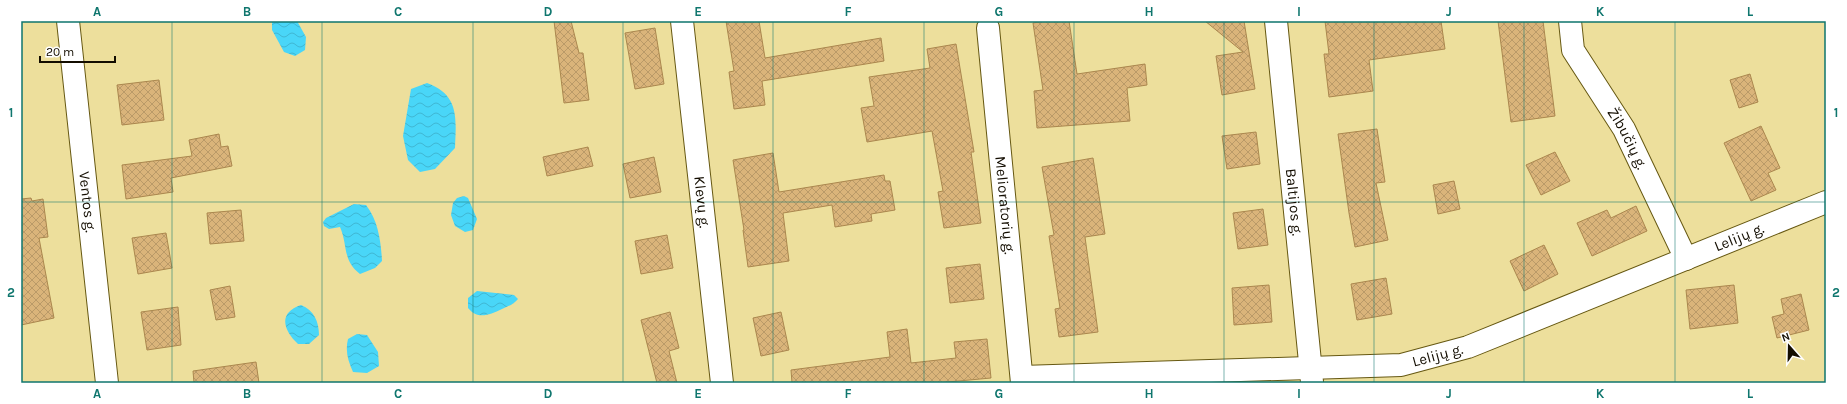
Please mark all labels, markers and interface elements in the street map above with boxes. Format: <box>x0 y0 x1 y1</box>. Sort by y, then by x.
text: A <box>93 4 101 19</box>
text: B <box>243 4 251 19</box>
text: C <box>394 4 402 19</box>
text: D <box>544 4 553 19</box>
text: E <box>694 4 702 19</box>
text: F <box>844 4 852 19</box>
text: G <box>995 4 1003 19</box>
text: H <box>1144 4 1154 19</box>
text: I <box>1297 4 1301 19</box>
text: J <box>1446 4 1452 19</box>
text: K <box>1596 4 1605 19</box>
text: L <box>1747 4 1754 19</box>
scale bar <box>40 38 115 64</box>
text: 20 m <box>46 45 74 59</box>
street label: Žibučių g. <box>1603 104 1651 172</box>
text: 1 <box>9 105 13 120</box>
text: 1 <box>1834 105 1838 120</box>
street label: Melioratorių g. <box>991 155 1019 255</box>
street label: Baltijos g. <box>1282 168 1306 237</box>
street label: Ventos g. <box>75 171 100 234</box>
street label: Klevų g. <box>690 175 714 229</box>
street label: Lelijų g. <box>1712 219 1767 255</box>
text: 2 <box>7 285 15 300</box>
text: 2 <box>1832 285 1840 300</box>
north arrow <box>1769 326 1809 366</box>
text: N <box>1780 330 1792 345</box>
street label: Lelijų g. <box>1410 340 1465 371</box>
text: A <box>93 386 101 401</box>
text: B <box>243 386 251 401</box>
text: C <box>394 386 402 401</box>
text: D <box>544 386 553 401</box>
text: E <box>694 386 702 401</box>
text: F <box>844 386 852 401</box>
text: G <box>995 386 1003 401</box>
text: H <box>1144 386 1154 401</box>
text: I <box>1297 386 1301 401</box>
text: J <box>1446 386 1452 401</box>
text: K <box>1596 386 1605 401</box>
text: L <box>1747 386 1754 401</box>

